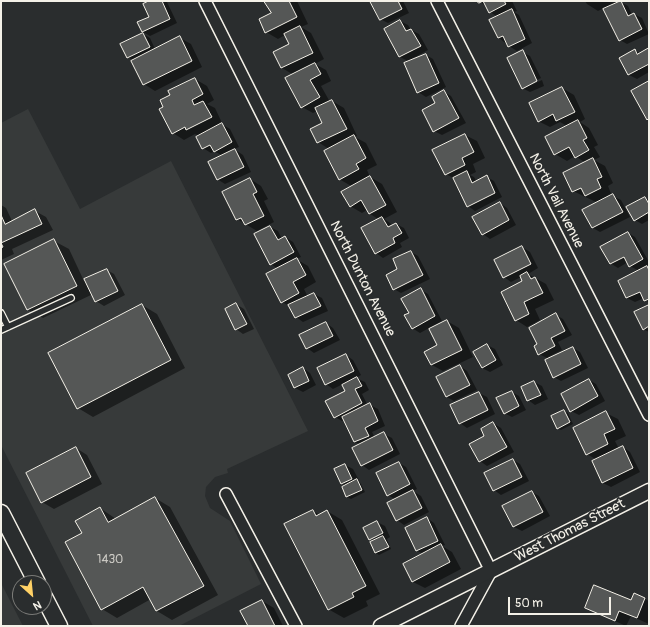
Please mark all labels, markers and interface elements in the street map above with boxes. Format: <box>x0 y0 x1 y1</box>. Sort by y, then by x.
street label: North Vail Avenue <box>525 151 587 251</box>
street label: North Dunton Avenue <box>326 218 398 340</box>
street label: West Thomas Street <box>512 496 628 566</box>
house number: 1430 <box>97 553 123 567</box>
north arrow <box>12 575 52 615</box>
scale bar <box>510 589 613 615</box>
text: 50 m <box>515 596 543 611</box>
text: N <box>31 598 43 613</box>

